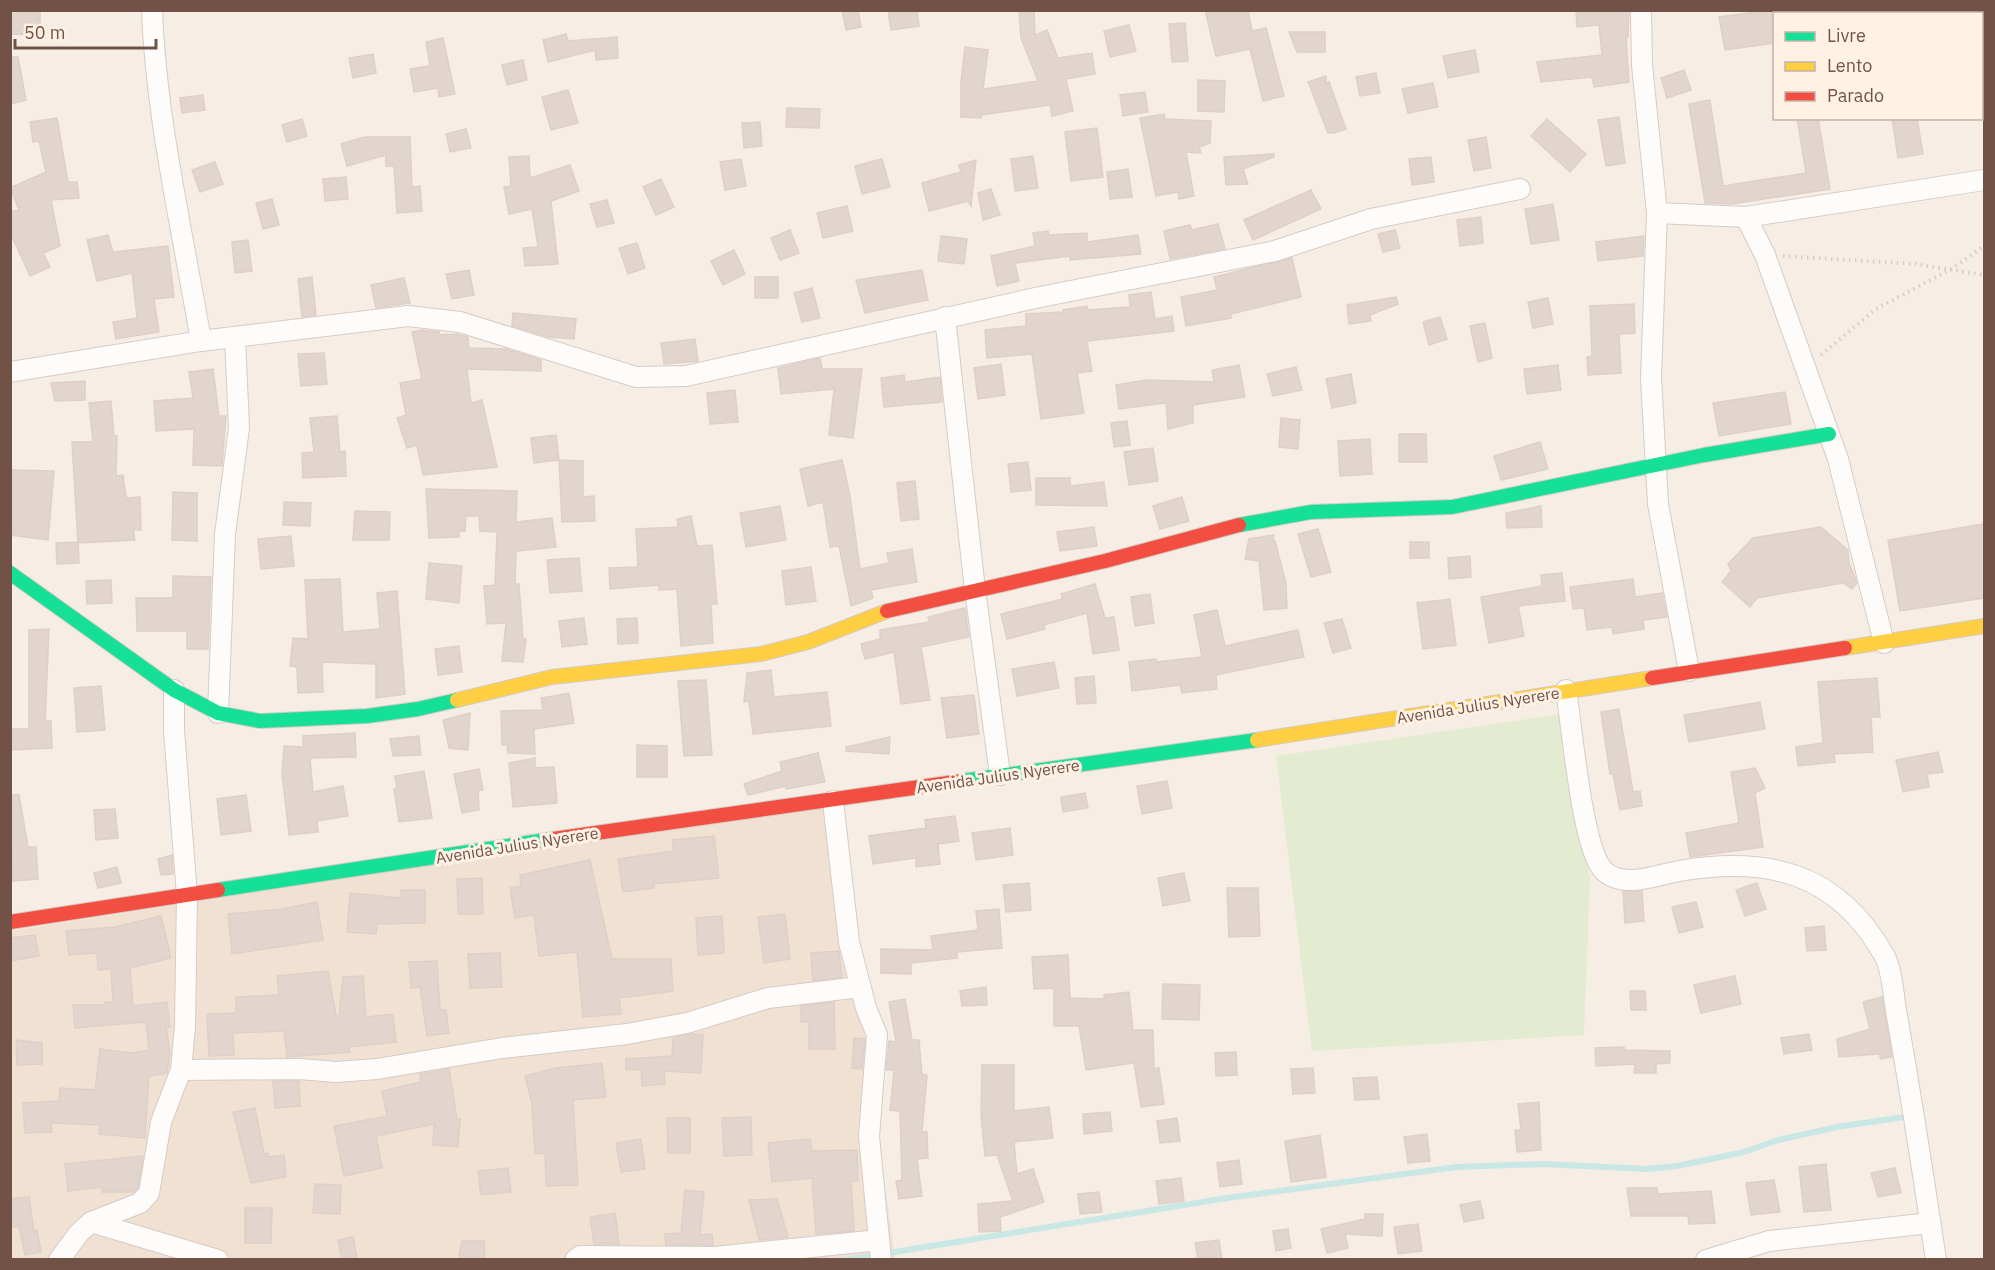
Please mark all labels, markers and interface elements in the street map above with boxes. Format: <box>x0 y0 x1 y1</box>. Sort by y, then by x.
scale bar <box>15 12 156 50</box>
legend <box>1773 12 1983 120</box>
text: 50 m <box>24 21 66 44</box>
text: Livre <box>1827 24 1866 47</box>
text: Lento <box>1827 54 1872 77</box>
text: Parado <box>1827 84 1884 107</box>
street label: Avenida Julius Nyerere <box>1395 682 1561 728</box>
street label: Avenida Julius Nyerere <box>915 755 1081 797</box>
street label: Avenida Julius Nyerere <box>434 822 600 868</box>

